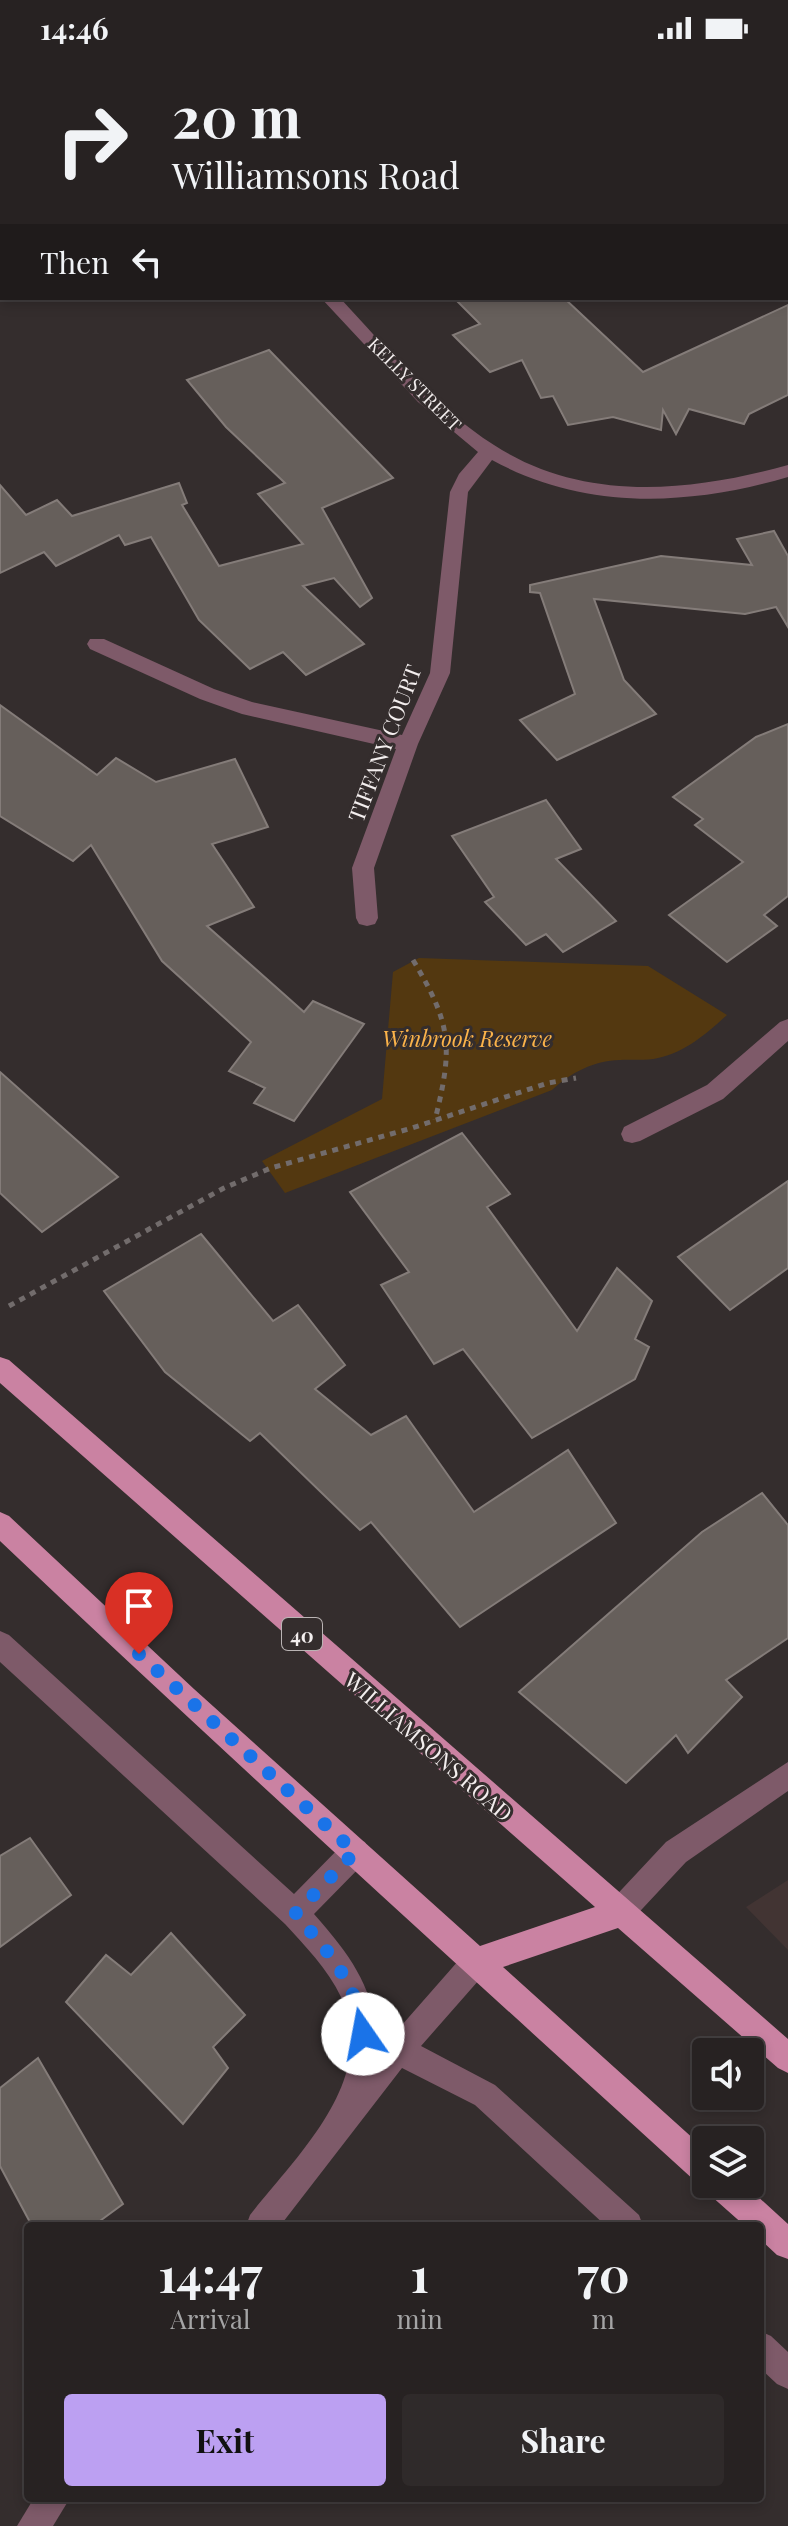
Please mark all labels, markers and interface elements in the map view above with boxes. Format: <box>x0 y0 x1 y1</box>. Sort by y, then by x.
text: 14:46 <box>40 8 109 48</box>
text: 20 m <box>172 78 301 153</box>
icon: right <box>40 88 144 192</box>
text: Williamsons Road <box>172 150 460 198</box>
icon: left <box>125 240 169 284</box>
text: Then <box>40 242 109 282</box>
street label: KELLY STREET <box>363 332 467 436</box>
street label: TIFFANY COURT <box>340 660 428 826</box>
park label: Winbrook Reserve <box>382 1023 553 1053</box>
pin <box>105 1572 173 1654</box>
icon: arrive <box>117 1584 161 1628</box>
road number: 40 <box>282 1618 322 1650</box>
street label: WILLIAMSONS ROAD <box>338 1664 519 1827</box>
position arrow <box>321 1992 405 2076</box>
map controls <box>692 2038 764 2198</box>
button: sound <box>692 2038 764 2110</box>
button: layers <box>692 2126 764 2198</box>
text: 14:47 <box>158 2241 262 2305</box>
text: 1 <box>411 2241 429 2305</box>
text: 70 <box>577 2241 630 2305</box>
text: Arrival <box>170 2301 250 2336</box>
text: min <box>397 2301 443 2336</box>
text: m <box>592 2301 615 2336</box>
button: Exit <box>64 2394 386 2486</box>
button: Share <box>402 2394 724 2486</box>

